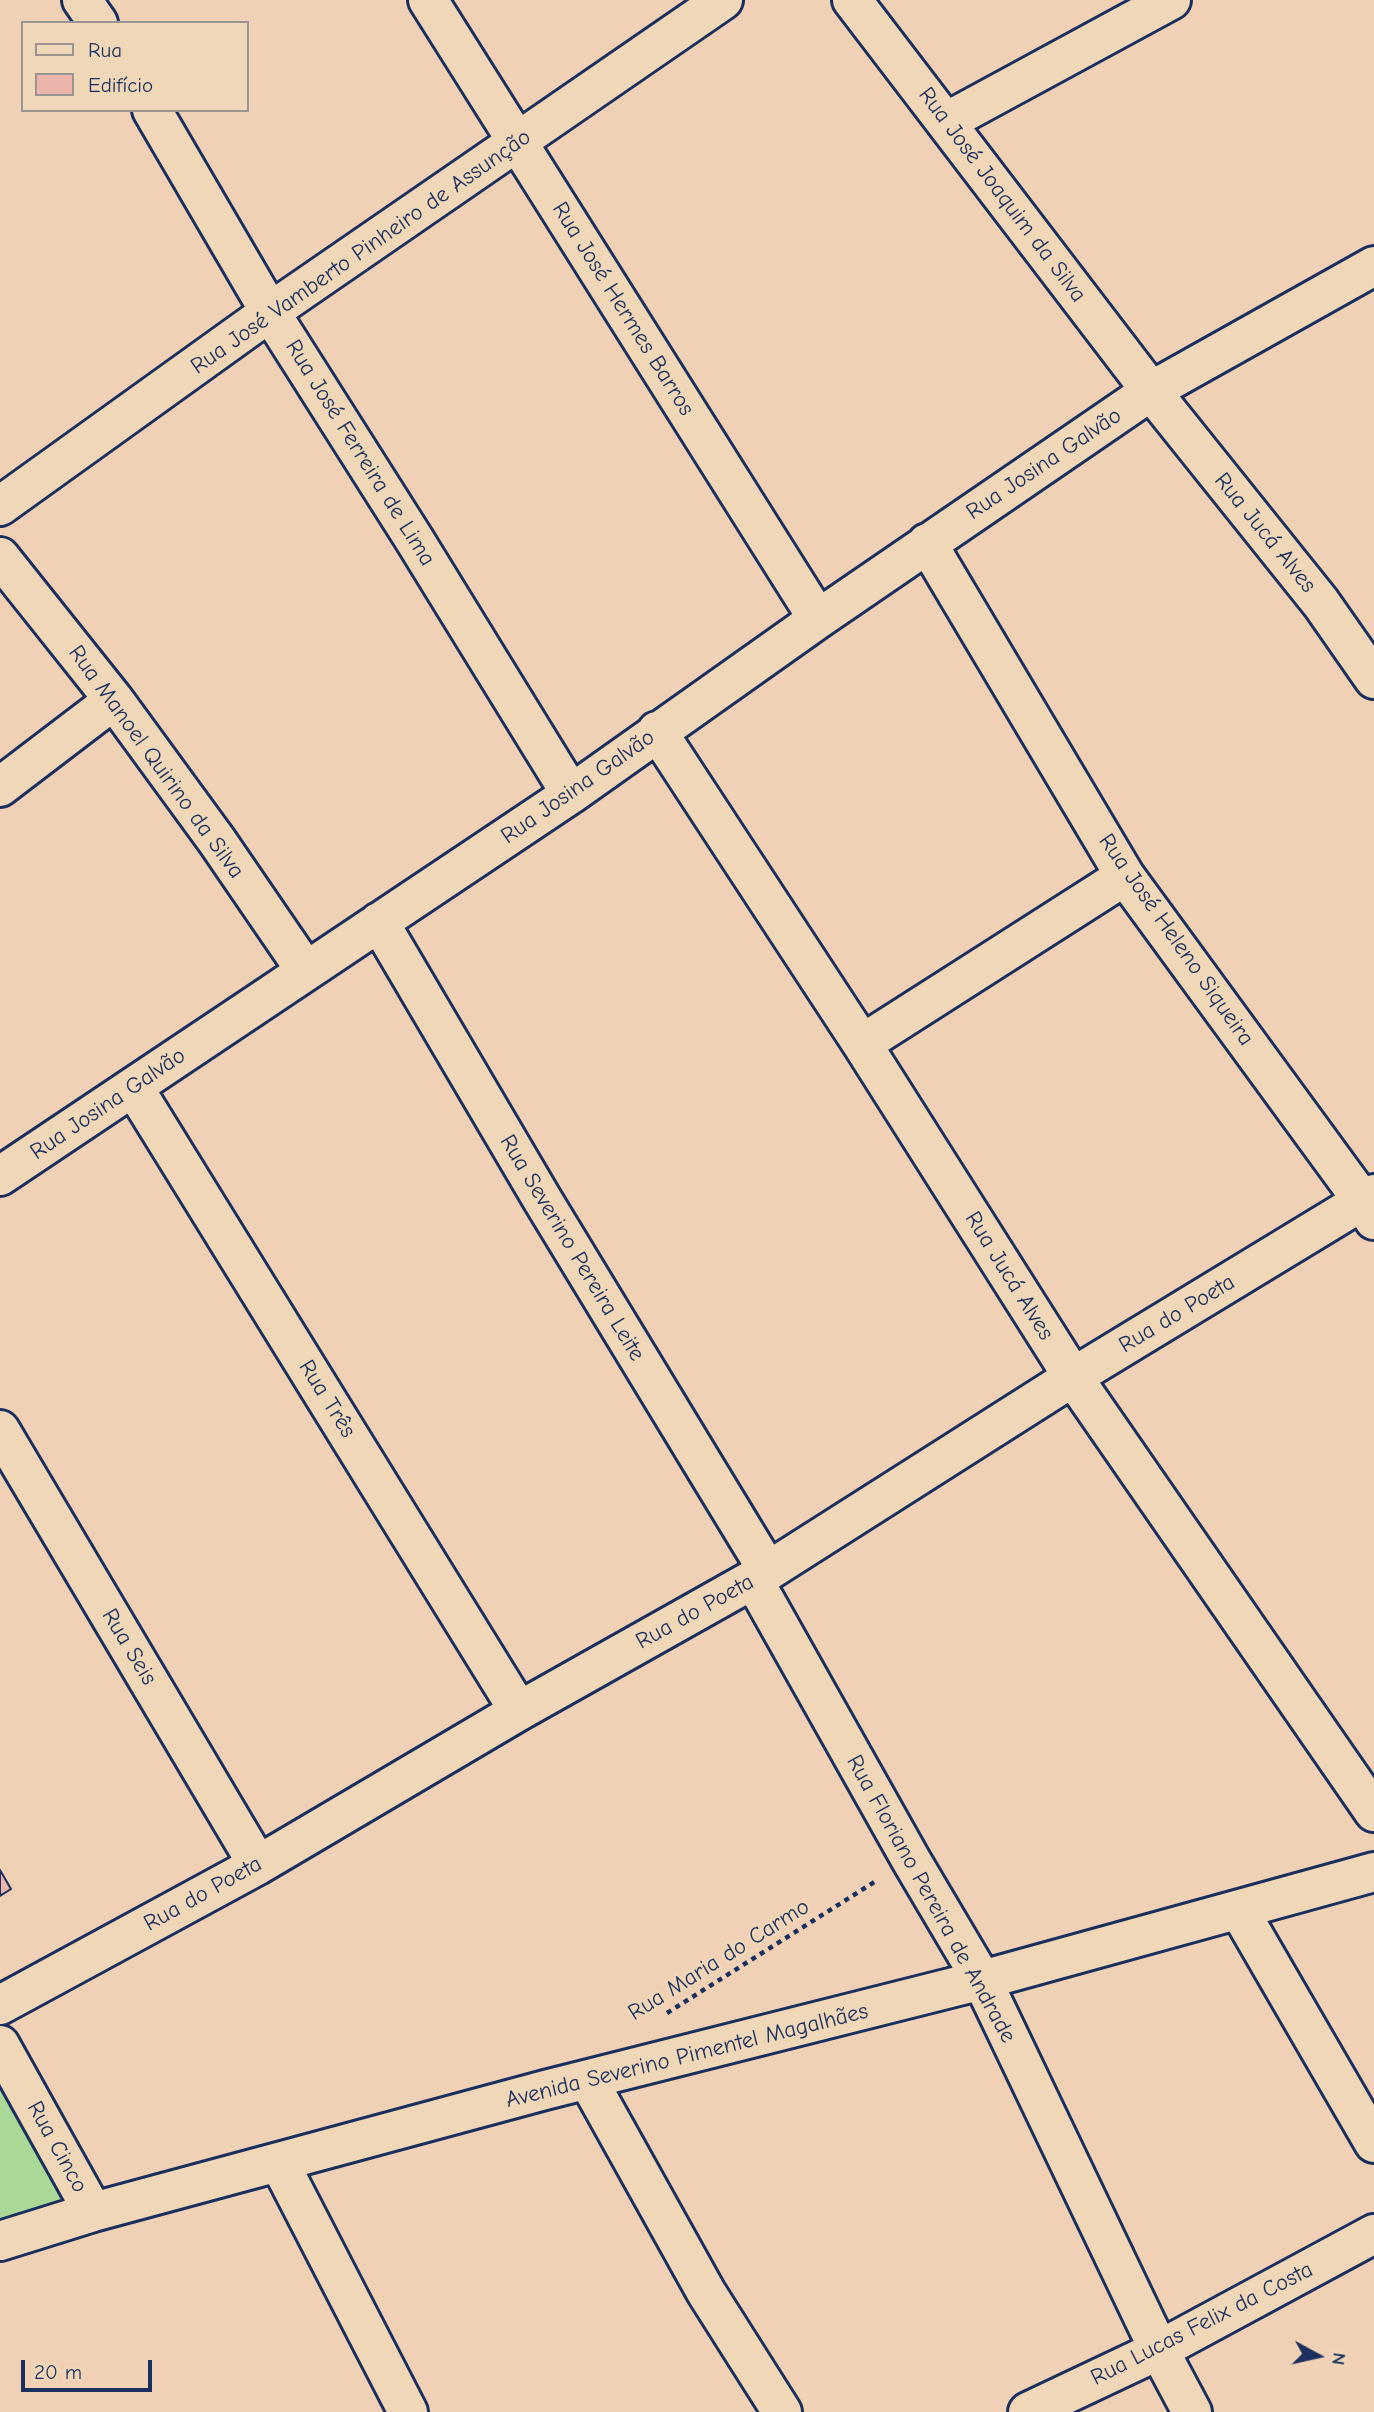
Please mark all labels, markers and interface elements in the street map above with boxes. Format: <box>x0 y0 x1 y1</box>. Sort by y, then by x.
legend <box>21 21 248 112</box>
text: Rua <box>88 38 122 62</box>
text: Edifício <box>88 73 153 97</box>
street label: Rua José Joaquim da Silva <box>912 82 1092 308</box>
street label: Rua José Vamberto Pinheiro de Assunção <box>186 123 536 381</box>
street label: Rua José Hermes Barros <box>546 197 700 421</box>
street label: Rua José Ferreira de Lima <box>279 335 441 571</box>
street label: Rua Josina Galvão <box>961 402 1127 526</box>
street label: Rua Jucá Alves <box>1208 467 1322 599</box>
street label: Rua Manoel Quirino da Silva <box>62 640 250 884</box>
street label: Rua Josina Galvão <box>496 724 660 850</box>
street label: Rua José Heleno Siqueira <box>1092 829 1260 1051</box>
street label: Rua Josina Galvão <box>25 1042 191 1166</box>
street label: Rua Severino Pereira Leite <box>493 1130 651 1366</box>
street label: Rua Jucá Alves <box>958 1207 1060 1345</box>
street label: Rua do Poeta <box>1114 1269 1240 1359</box>
street label: Rua Três <box>292 1355 362 1443</box>
street label: Rua do Poeta <box>631 1568 759 1656</box>
street label: Rua Seis <box>96 1604 162 1690</box>
street label: Rua Floriano Pereira de Andrade <box>840 1750 1022 2048</box>
street label: Rua do Poeta <box>139 1850 267 1938</box>
street label: Rua Maria do Carmo <box>623 1893 815 2027</box>
street label: Avenida Severino Pimentel Magalhães <box>503 1998 871 2114</box>
street label: Rua Cinco <box>21 2096 93 2198</box>
street label: Rua Lucas Felix da Costa <box>1086 2256 1318 2392</box>
north arrow <box>1283 2321 1353 2391</box>
scale bar <box>24 2346 156 2390</box>
text: N <box>1327 2351 1351 2367</box>
text: 20 m <box>34 2360 82 2384</box>

